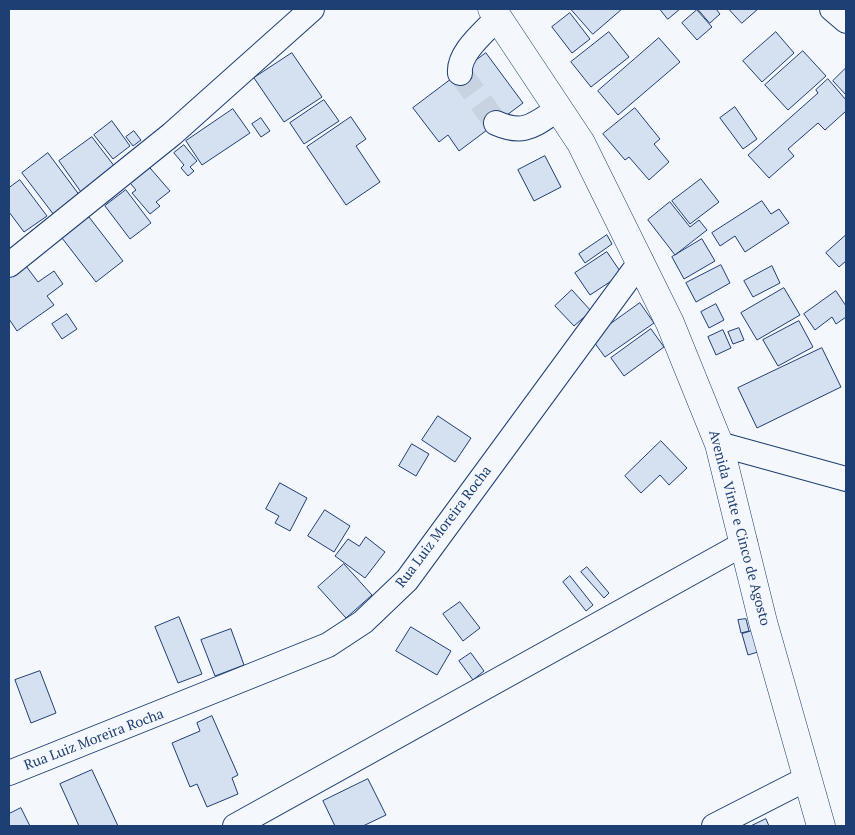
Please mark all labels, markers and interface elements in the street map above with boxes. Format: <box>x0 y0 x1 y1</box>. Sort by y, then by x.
street label: Avenida Vinte e Cinco de Agosto <box>705 428 773 628</box>
street label: Rua Luiz Moreira Rocha <box>393 463 495 591</box>
street label: Rua Luiz Moreira Rocha <box>22 706 166 774</box>

